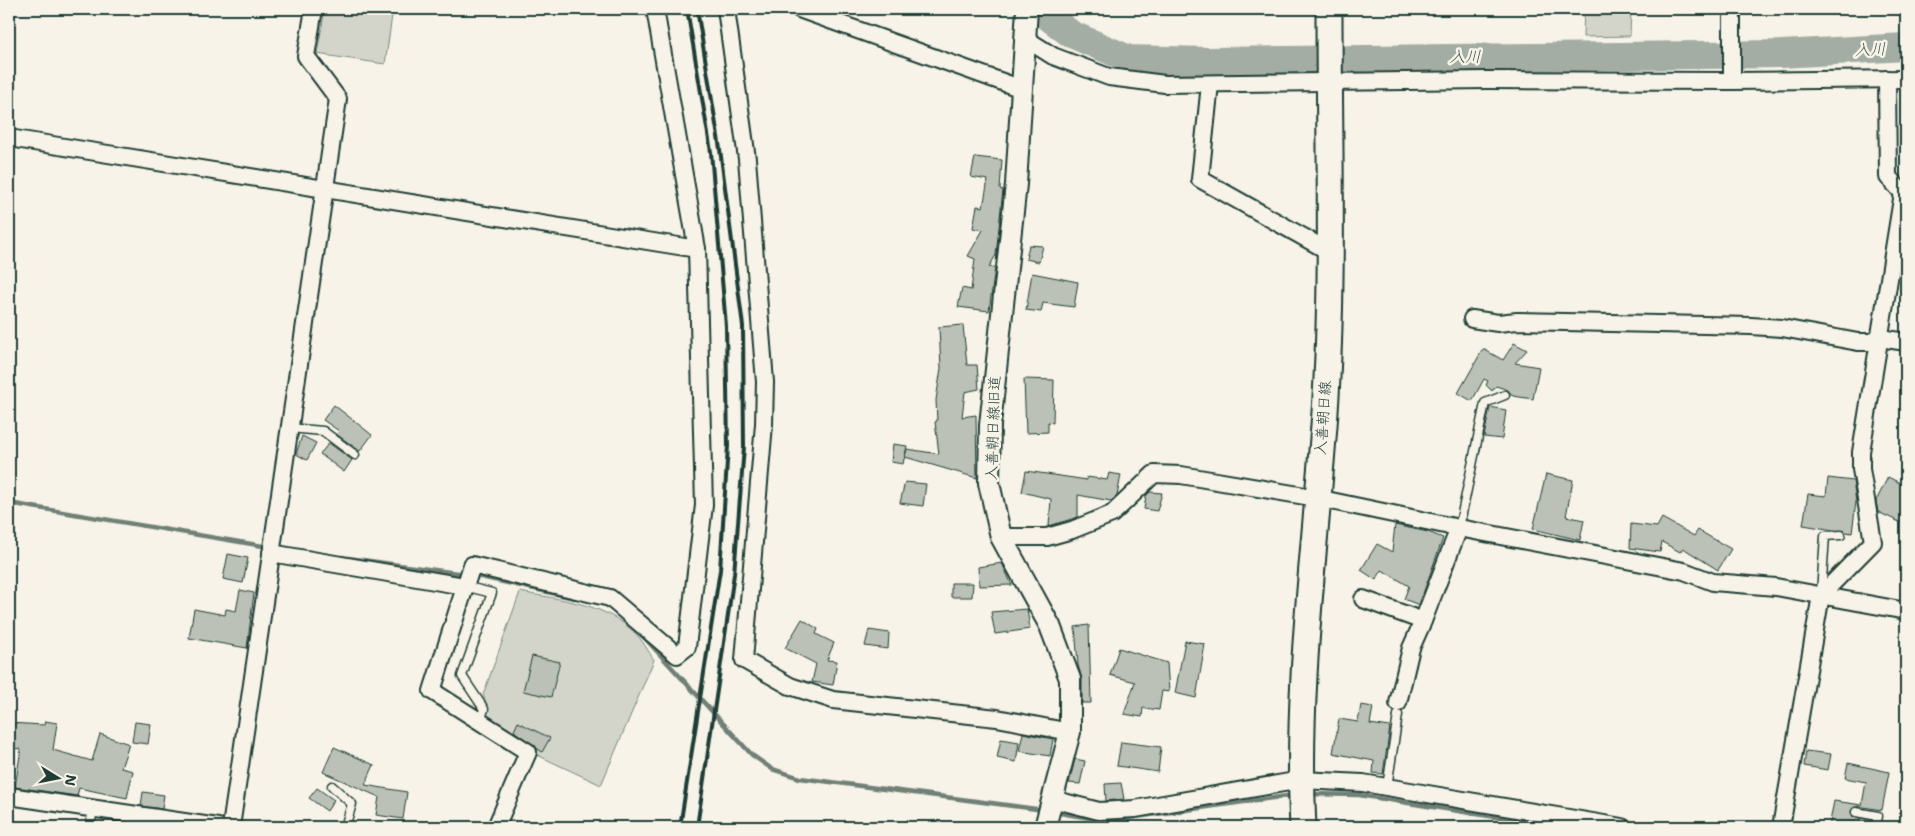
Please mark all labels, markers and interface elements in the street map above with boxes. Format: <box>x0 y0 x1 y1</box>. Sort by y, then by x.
water label: 入川 <box>1853 38 1887 61</box>
water label: 入川 <box>1449 46 1481 67</box>
street label: 入善朝日線旧道 <box>981 375 1005 481</box>
street label: 入善朝日線 <box>1310 380 1336 456</box>
north arrow <box>32 754 82 804</box>
text: N <box>61 773 81 787</box>

